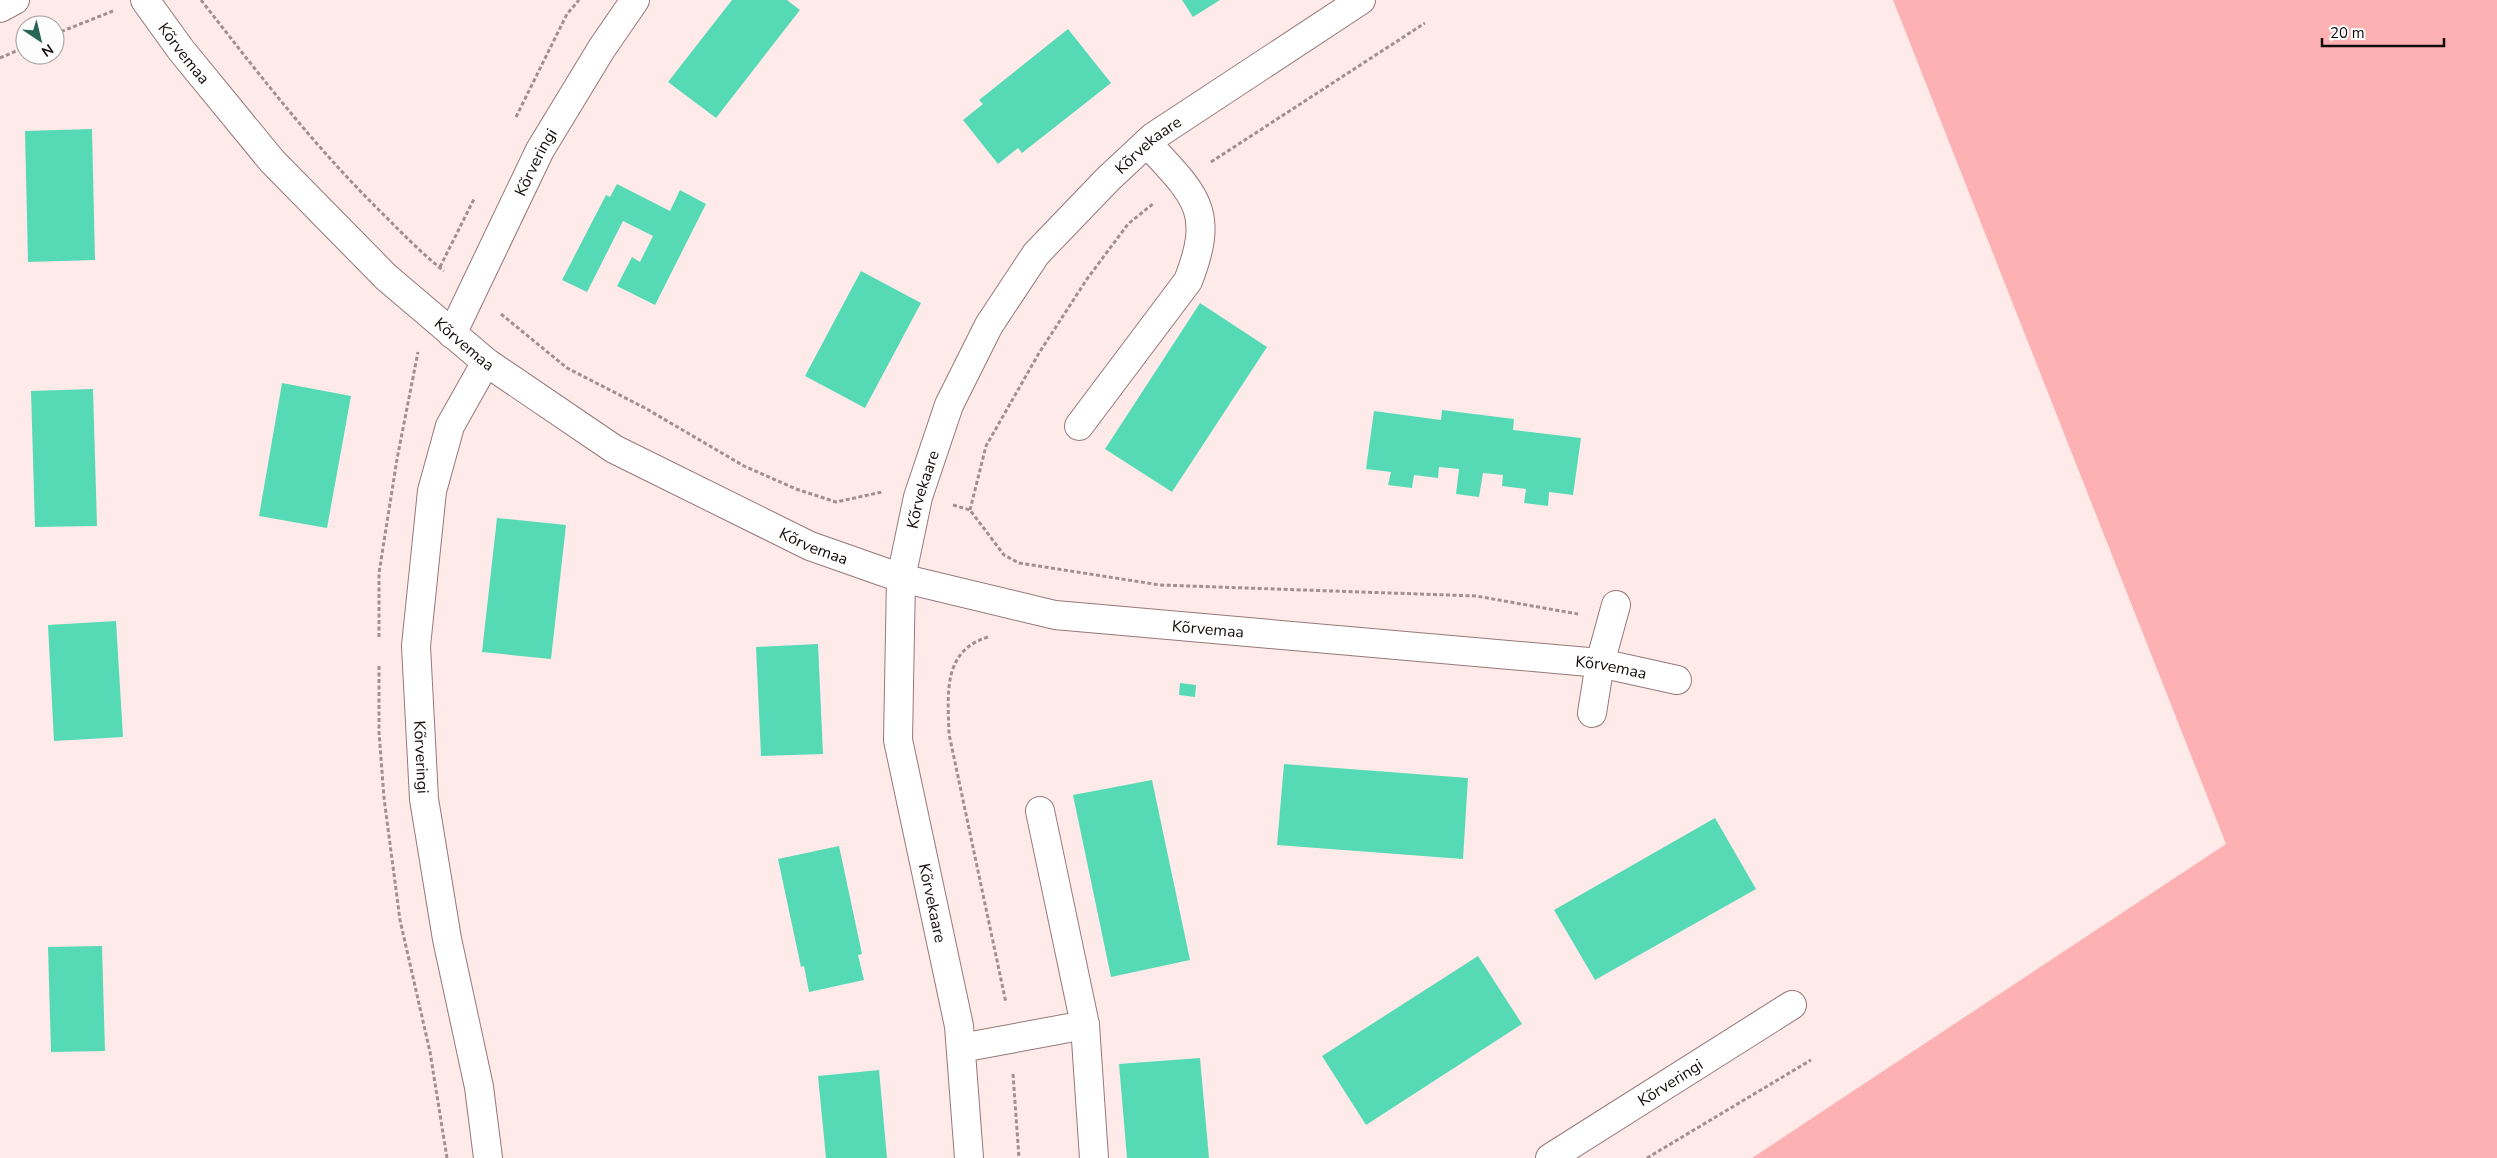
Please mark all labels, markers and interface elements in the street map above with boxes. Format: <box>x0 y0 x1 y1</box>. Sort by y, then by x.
north arrow <box>15 15 65 65</box>
scale bar <box>2322 15 2444 47</box>
street label: Kõrvemaa <box>153 18 214 89</box>
text: 20 m <box>2330 23 2365 43</box>
text: N <box>37 39 57 61</box>
street label: Kõrvekaare <box>1110 111 1186 179</box>
street label: Kõrveringi <box>510 125 563 200</box>
street label: Kõrvemaa <box>429 313 498 376</box>
street label: Kõrvekaare <box>902 448 945 531</box>
street label: Kõrvemaa <box>775 523 851 570</box>
street label: Kõrvemaa <box>1171 615 1245 644</box>
street label: Kõrvemaa <box>1574 651 1649 685</box>
street label: Kõrveringi <box>408 720 434 794</box>
street label: Kõrvekaare <box>913 862 951 945</box>
street label: Kõrveringi <box>1634 1054 1707 1112</box>

